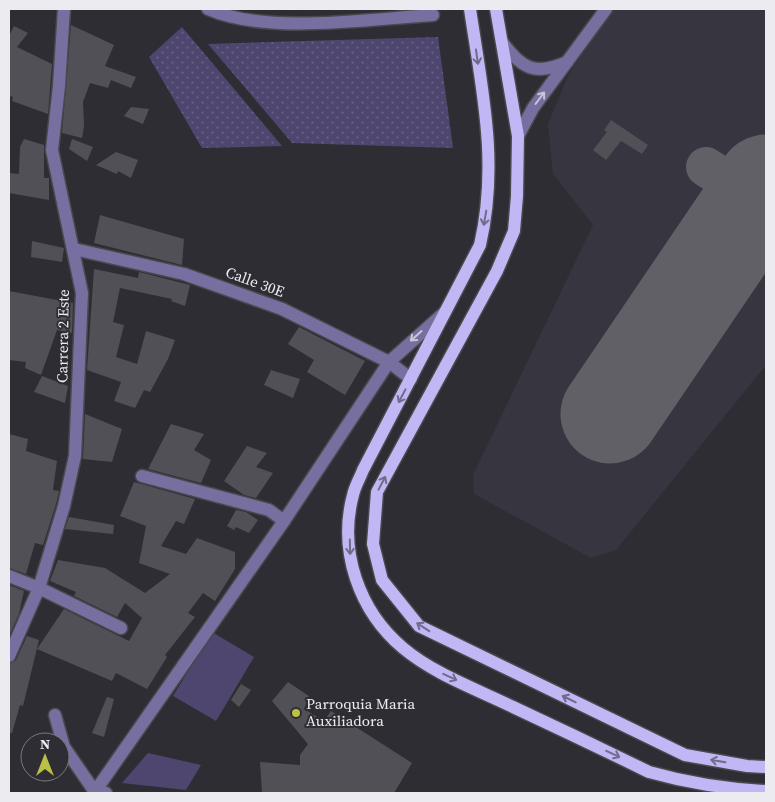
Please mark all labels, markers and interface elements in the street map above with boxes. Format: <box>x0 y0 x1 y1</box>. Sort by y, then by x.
one-way arrow <box>472 49 482 65</box>
one-way arrow <box>535 91 545 105</box>
one-way arrow <box>480 210 490 226</box>
street label: Calle 30E <box>223 261 288 302</box>
street label: Carrera 2 Este <box>51 289 74 383</box>
one-way arrow <box>410 330 423 342</box>
one-way arrow <box>397 389 407 404</box>
one-way arrow <box>378 476 388 491</box>
one-way arrow <box>345 538 355 555</box>
one-way arrow <box>416 622 430 632</box>
one-way arrow <box>442 673 457 682</box>
place label: Parroquia Maria Auxiliadora <box>306 693 415 731</box>
one-way arrow <box>562 694 577 703</box>
marker: Parroquia Maria Auxiliadora <box>290 707 302 719</box>
north arrow <box>20 732 70 782</box>
text: N <box>40 734 50 754</box>
one-way arrow <box>605 750 620 759</box>
one-way arrow <box>710 755 726 765</box>

